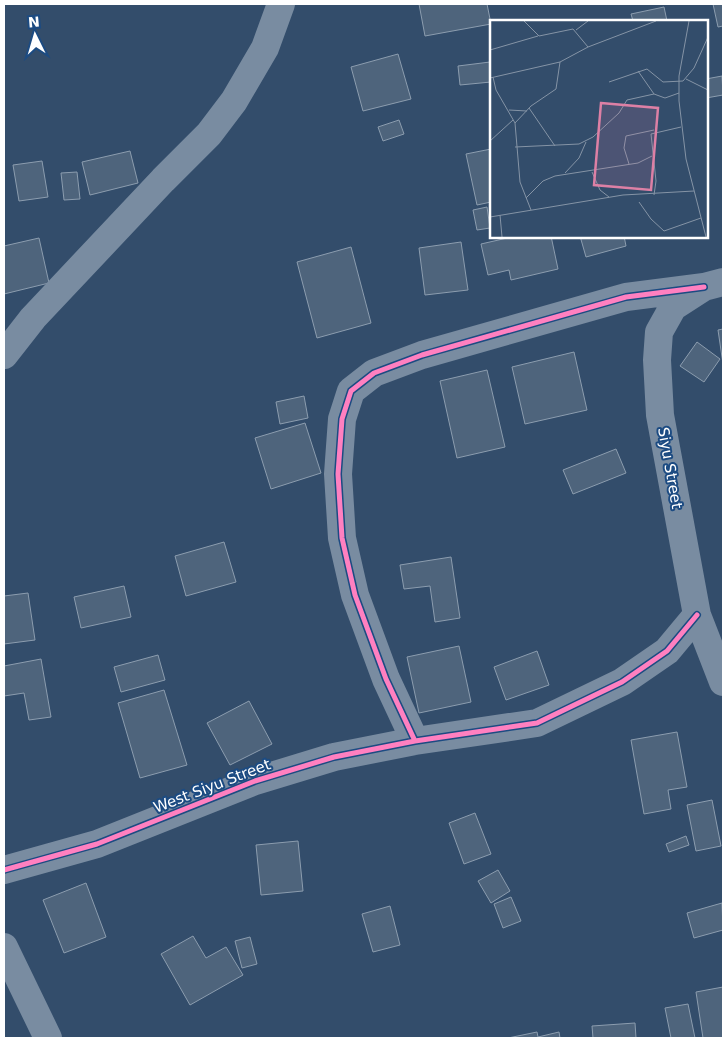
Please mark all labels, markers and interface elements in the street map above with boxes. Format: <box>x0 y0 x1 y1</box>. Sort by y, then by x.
north arrow <box>10 10 60 60</box>
text: N <box>27 14 40 31</box>
inset map <box>490 20 707 238</box>
street label: Siyu Street <box>654 426 686 510</box>
street label: West Siyu Street <box>151 755 273 817</box>

